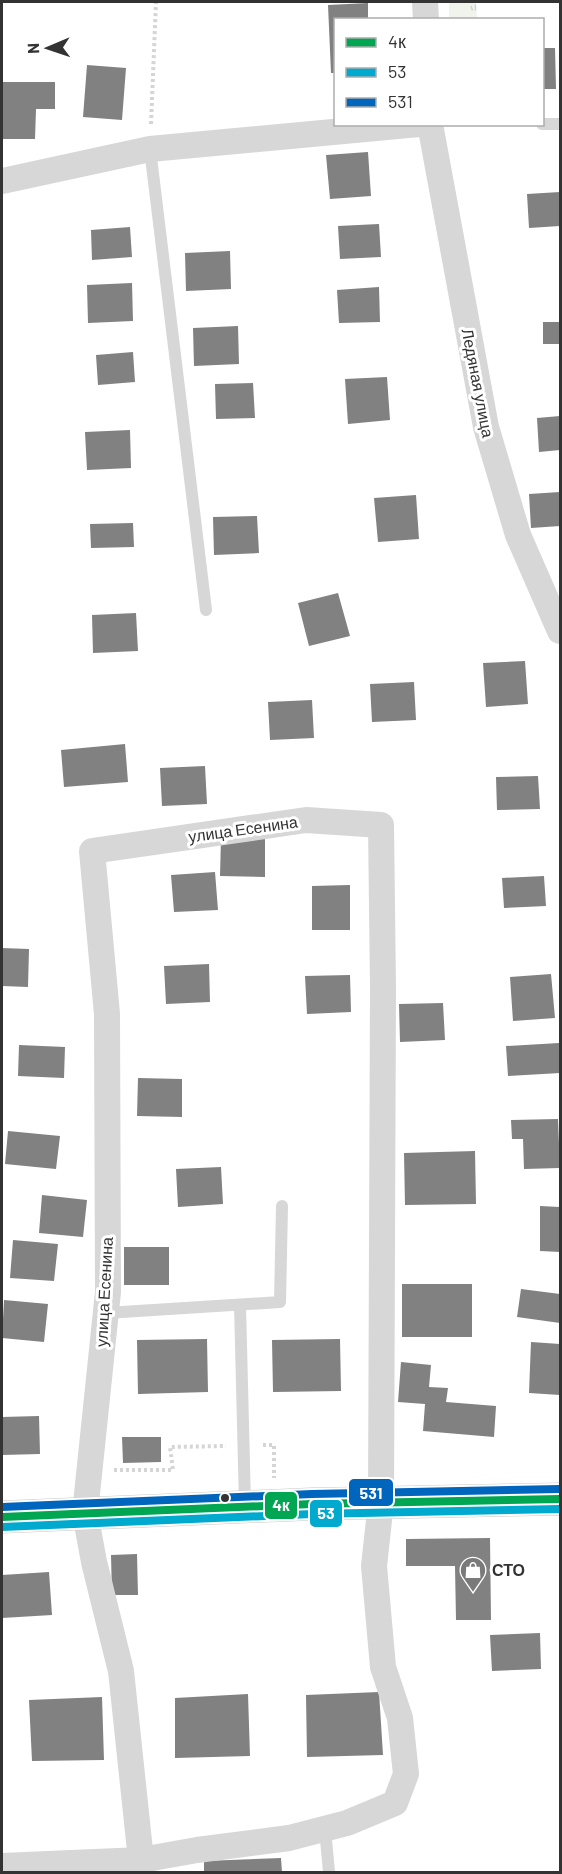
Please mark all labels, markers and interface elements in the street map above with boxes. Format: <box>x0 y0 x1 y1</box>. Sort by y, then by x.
north arrow <box>18 18 78 78</box>
legend <box>334 18 544 126</box>
text: 4к <box>388 30 406 52</box>
text: N <box>23 43 42 54</box>
text: 53 <box>388 60 407 82</box>
text: 531 <box>388 90 413 112</box>
street label: Ледяная улица <box>459 327 498 439</box>
street label: улица Есенина <box>187 811 299 846</box>
street label: улица Есенина <box>91 1236 116 1347</box>
line badge: 531 <box>348 1478 394 1507</box>
text: 531 <box>360 1483 382 1502</box>
line badge: 4к <box>264 1491 298 1520</box>
unlabelled marker <box>219 1492 231 1504</box>
text: 4к <box>272 1495 291 1514</box>
line badge: 53 <box>309 1499 343 1528</box>
text: 53 <box>317 1503 335 1522</box>
shop icon: СТО <box>458 1555 488 1593</box>
place label: СТО <box>492 1560 525 1579</box>

